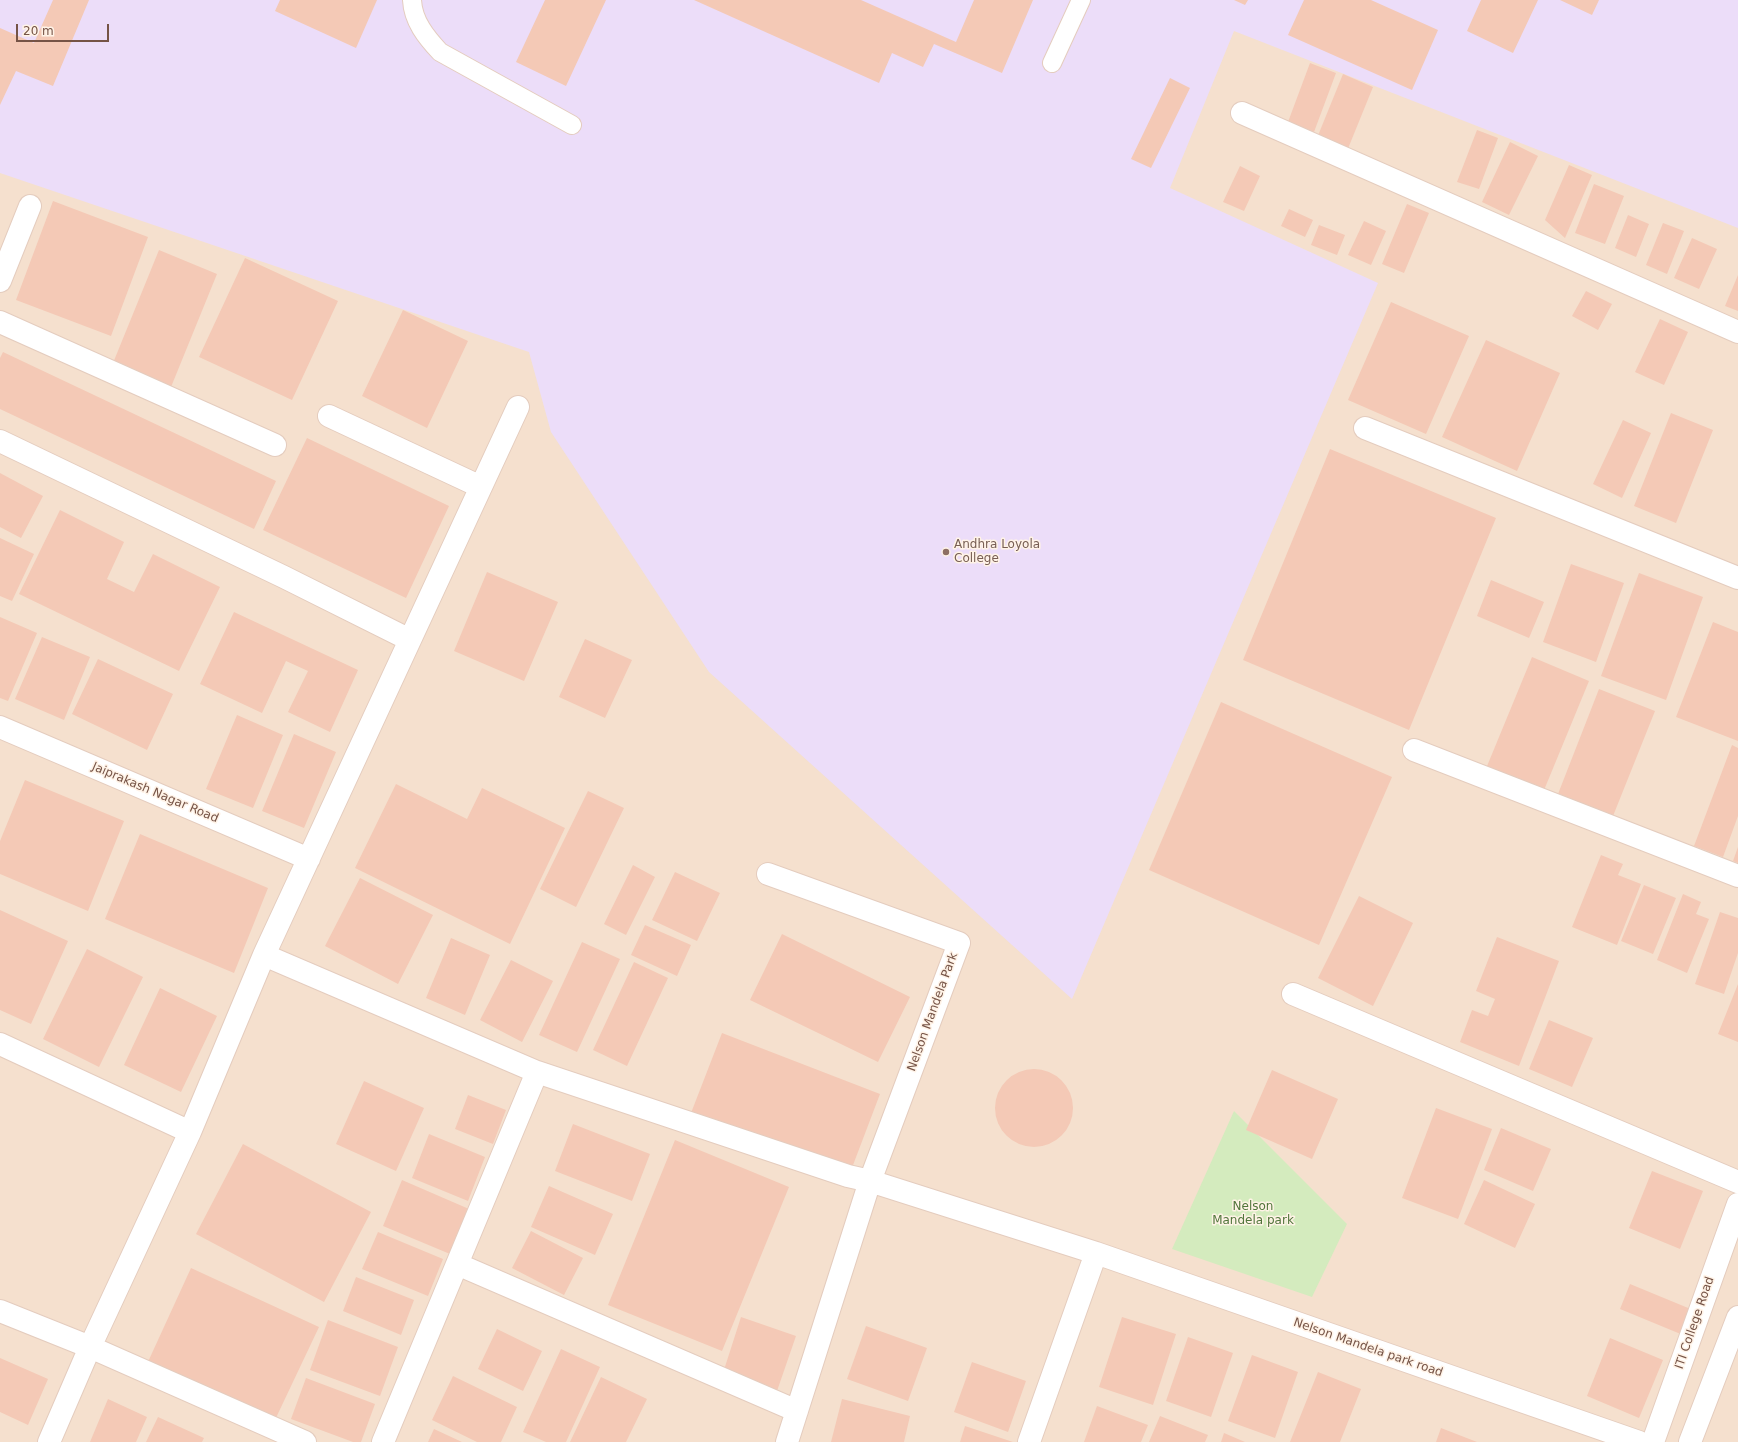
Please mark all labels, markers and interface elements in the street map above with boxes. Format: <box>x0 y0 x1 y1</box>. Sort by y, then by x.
scale bar <box>18 16 111 42</box>
text: 20 m <box>23 24 54 38</box>
place label: Andhra Loyola College <box>954 538 1040 566</box>
marker: Andhra Loyola College <box>941 547 951 557</box>
street label: Jaiprakash Nagar Road <box>90 760 220 826</box>
street label: Nelson Mandela Park <box>905 951 961 1073</box>
park label: Nelson Mandela park <box>1212 1200 1294 1228</box>
street label: ITI College Road <box>1672 1275 1718 1371</box>
street label: Nelson Mandela park road <box>1291 1316 1445 1380</box>

